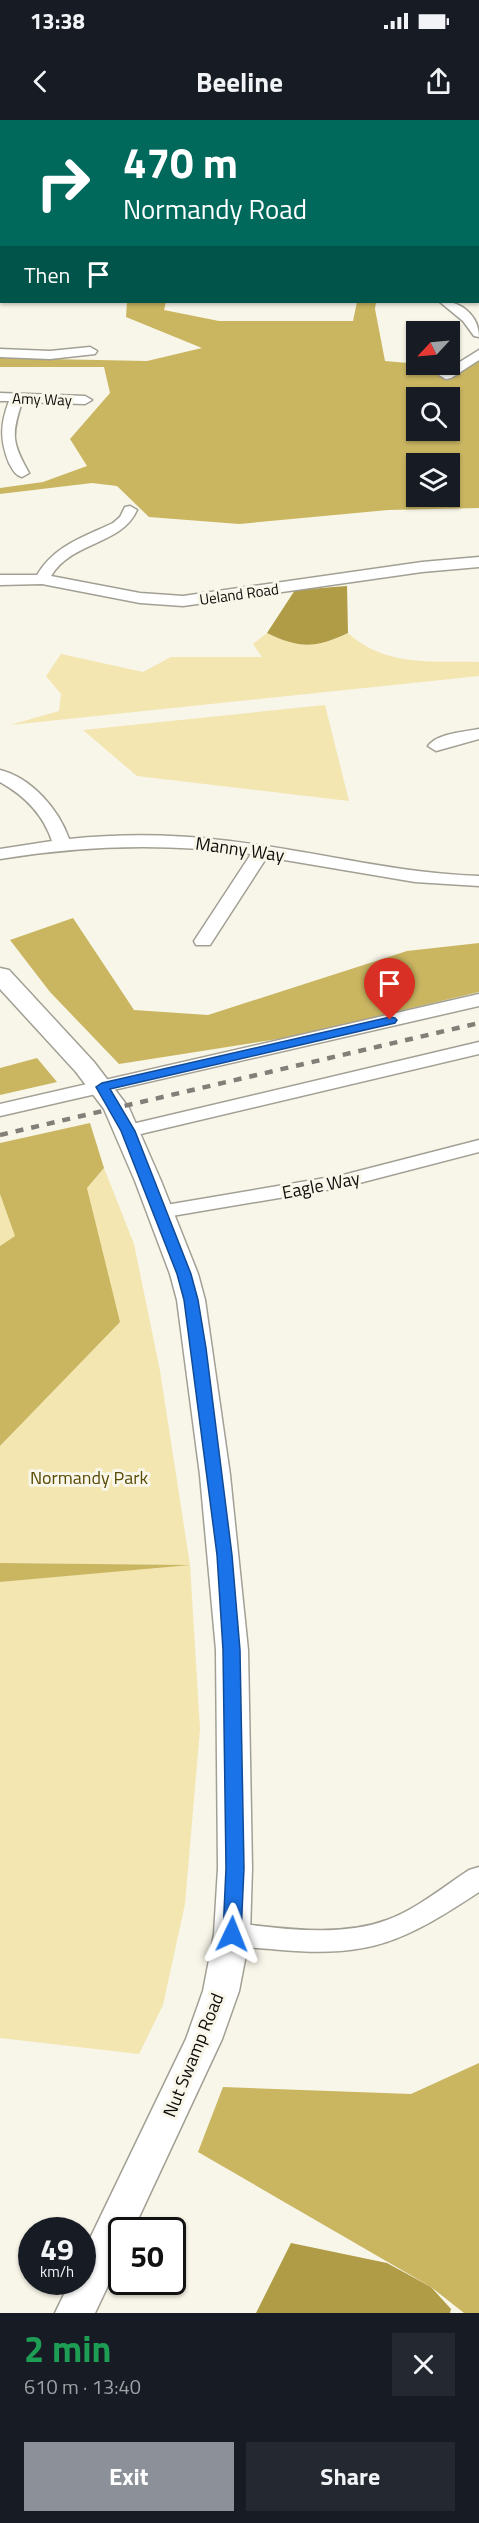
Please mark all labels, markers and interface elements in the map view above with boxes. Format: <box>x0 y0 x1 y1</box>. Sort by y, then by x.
text: 13:38 <box>30 4 85 38</box>
text: Beeline <box>196 61 283 102</box>
icon: back <box>24 65 57 98</box>
icon: share <box>422 65 455 98</box>
text: 470 m <box>123 130 238 194</box>
icon: right <box>24 144 102 222</box>
text: Normandy Road <box>123 188 307 229</box>
text: Then <box>24 258 70 292</box>
icon: arrive <box>82 258 115 291</box>
north arrow <box>406 321 460 375</box>
map controls <box>406 321 460 507</box>
street label: Amy Way <box>12 386 72 412</box>
button: search <box>406 387 460 441</box>
button: layers <box>406 453 460 507</box>
street label: Ueland Road <box>198 577 280 611</box>
street label: Manny Way <box>194 829 286 869</box>
pin <box>364 958 415 1020</box>
icon: arrive <box>373 967 406 1000</box>
street label: Eagle Way <box>280 1164 363 1206</box>
park label: Normandy Park <box>30 1464 148 1491</box>
position arrow <box>200 1902 264 1966</box>
street label: Nut Swamp Road <box>156 1989 230 2121</box>
speed limit sign: 50 <box>108 2217 186 2295</box>
text: 49 <box>40 2226 74 2272</box>
text: km/h <box>40 2260 74 2283</box>
text: 2 min <box>24 2321 111 2376</box>
button: close <box>392 2333 455 2396</box>
text: 610 m · 13:40 <box>24 2371 141 2402</box>
button: Exit <box>24 2442 234 2511</box>
button: Share <box>246 2442 455 2511</box>

